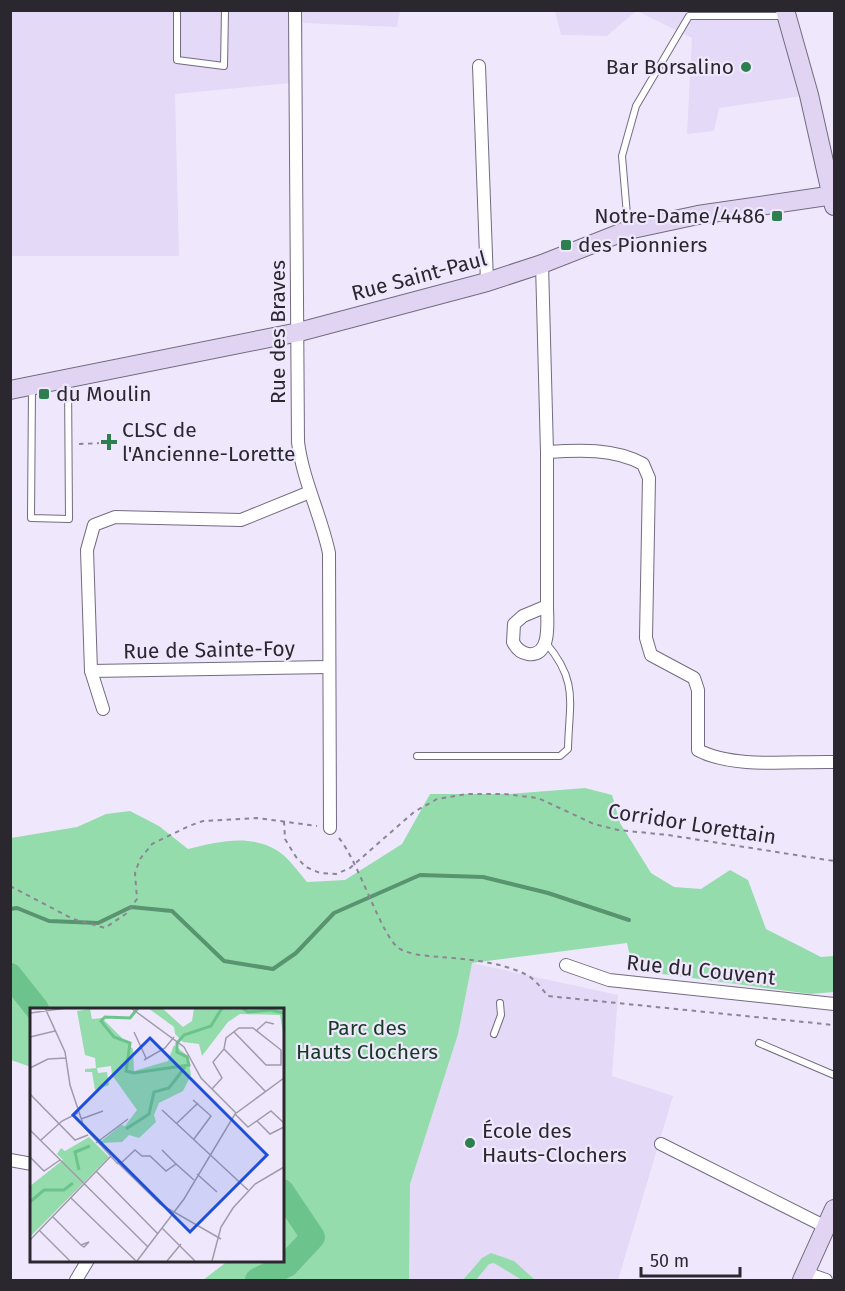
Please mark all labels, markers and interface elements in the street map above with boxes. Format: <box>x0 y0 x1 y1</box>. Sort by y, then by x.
place label: Bar Borsalino <box>606 54 734 80</box>
marker: Bar Borsalino <box>739 60 753 74</box>
place label: Notre-Dame/4486 <box>594 203 765 229</box>
marker: Notre-Dame/4486 <box>770 209 784 223</box>
place label: des Pionniers <box>578 232 708 258</box>
marker: des Pionniers <box>559 238 573 252</box>
street label: Rue Saint-Paul <box>348 245 490 307</box>
street label: Rue des Braves <box>265 260 291 404</box>
place label: du Moulin <box>56 381 152 407</box>
marker: du Moulin <box>37 387 51 401</box>
place label: CLSC de l'Ancienne-Lorette <box>122 417 295 467</box>
marker: CLSC de l'Ancienne-Lorette <box>100 433 118 451</box>
street label: Rue de Sainte-Foy <box>123 635 296 664</box>
street label: Corridor Lorettain <box>606 798 778 850</box>
street label: Rue du Couvent <box>625 949 777 991</box>
inset map <box>30 1008 284 1261</box>
park label: Parc des Hauts Clochers <box>296 1015 438 1065</box>
place label: École des Hauts-Clochers <box>482 1118 627 1168</box>
marker: École des Hauts-Clochers <box>463 1136 477 1150</box>
scale bar <box>641 1240 740 1278</box>
text: 50 m <box>650 1250 689 1272</box>

